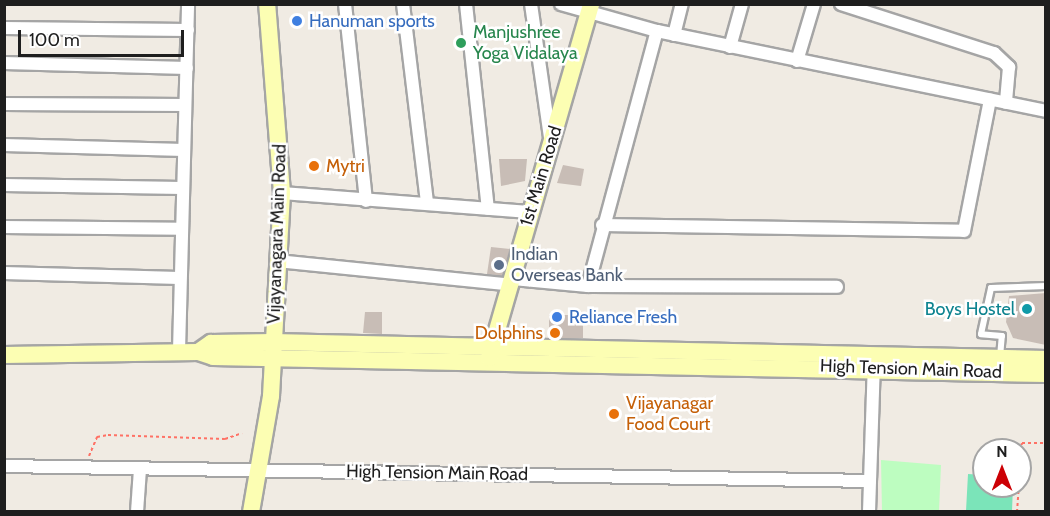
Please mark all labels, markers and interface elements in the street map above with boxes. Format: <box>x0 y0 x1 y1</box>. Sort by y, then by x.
place label: Hanuman sports <box>309 10 435 32</box>
marker: Hanuman sports <box>290 14 304 28</box>
scale bar <box>21 18 188 56</box>
place label: Manjushree Yoga Vidalaya <box>473 22 578 64</box>
text: 100 m <box>29 29 80 51</box>
marker: Manjushree Yoga Vidalaya <box>454 36 468 50</box>
street label: 1st Main Road <box>516 123 566 229</box>
street label: Vijayanagara Main Road <box>263 144 291 324</box>
place label: Mytri <box>326 155 365 177</box>
marker: Mytri <box>307 159 321 173</box>
place label: Indian Overseas Bank <box>511 244 623 286</box>
marker: Indian Overseas Bank <box>492 258 506 272</box>
place label: Boys Hostel <box>925 298 1015 320</box>
marker: Boys Hostel <box>1020 302 1034 316</box>
place label: Reliance Fresh <box>569 306 677 328</box>
marker: Reliance Fresh <box>550 310 564 324</box>
place label: Dolphins <box>475 322 543 344</box>
marker: Dolphins <box>548 326 562 340</box>
street label: High Tension Main Road <box>820 355 1002 383</box>
place label: Vijayanagar Food Court <box>626 393 713 436</box>
marker: Vijayanagar Food Court <box>607 407 621 421</box>
north arrow <box>972 438 1032 498</box>
text: N <box>996 442 1008 461</box>
street label: High Tension Main Road <box>346 461 528 485</box>

